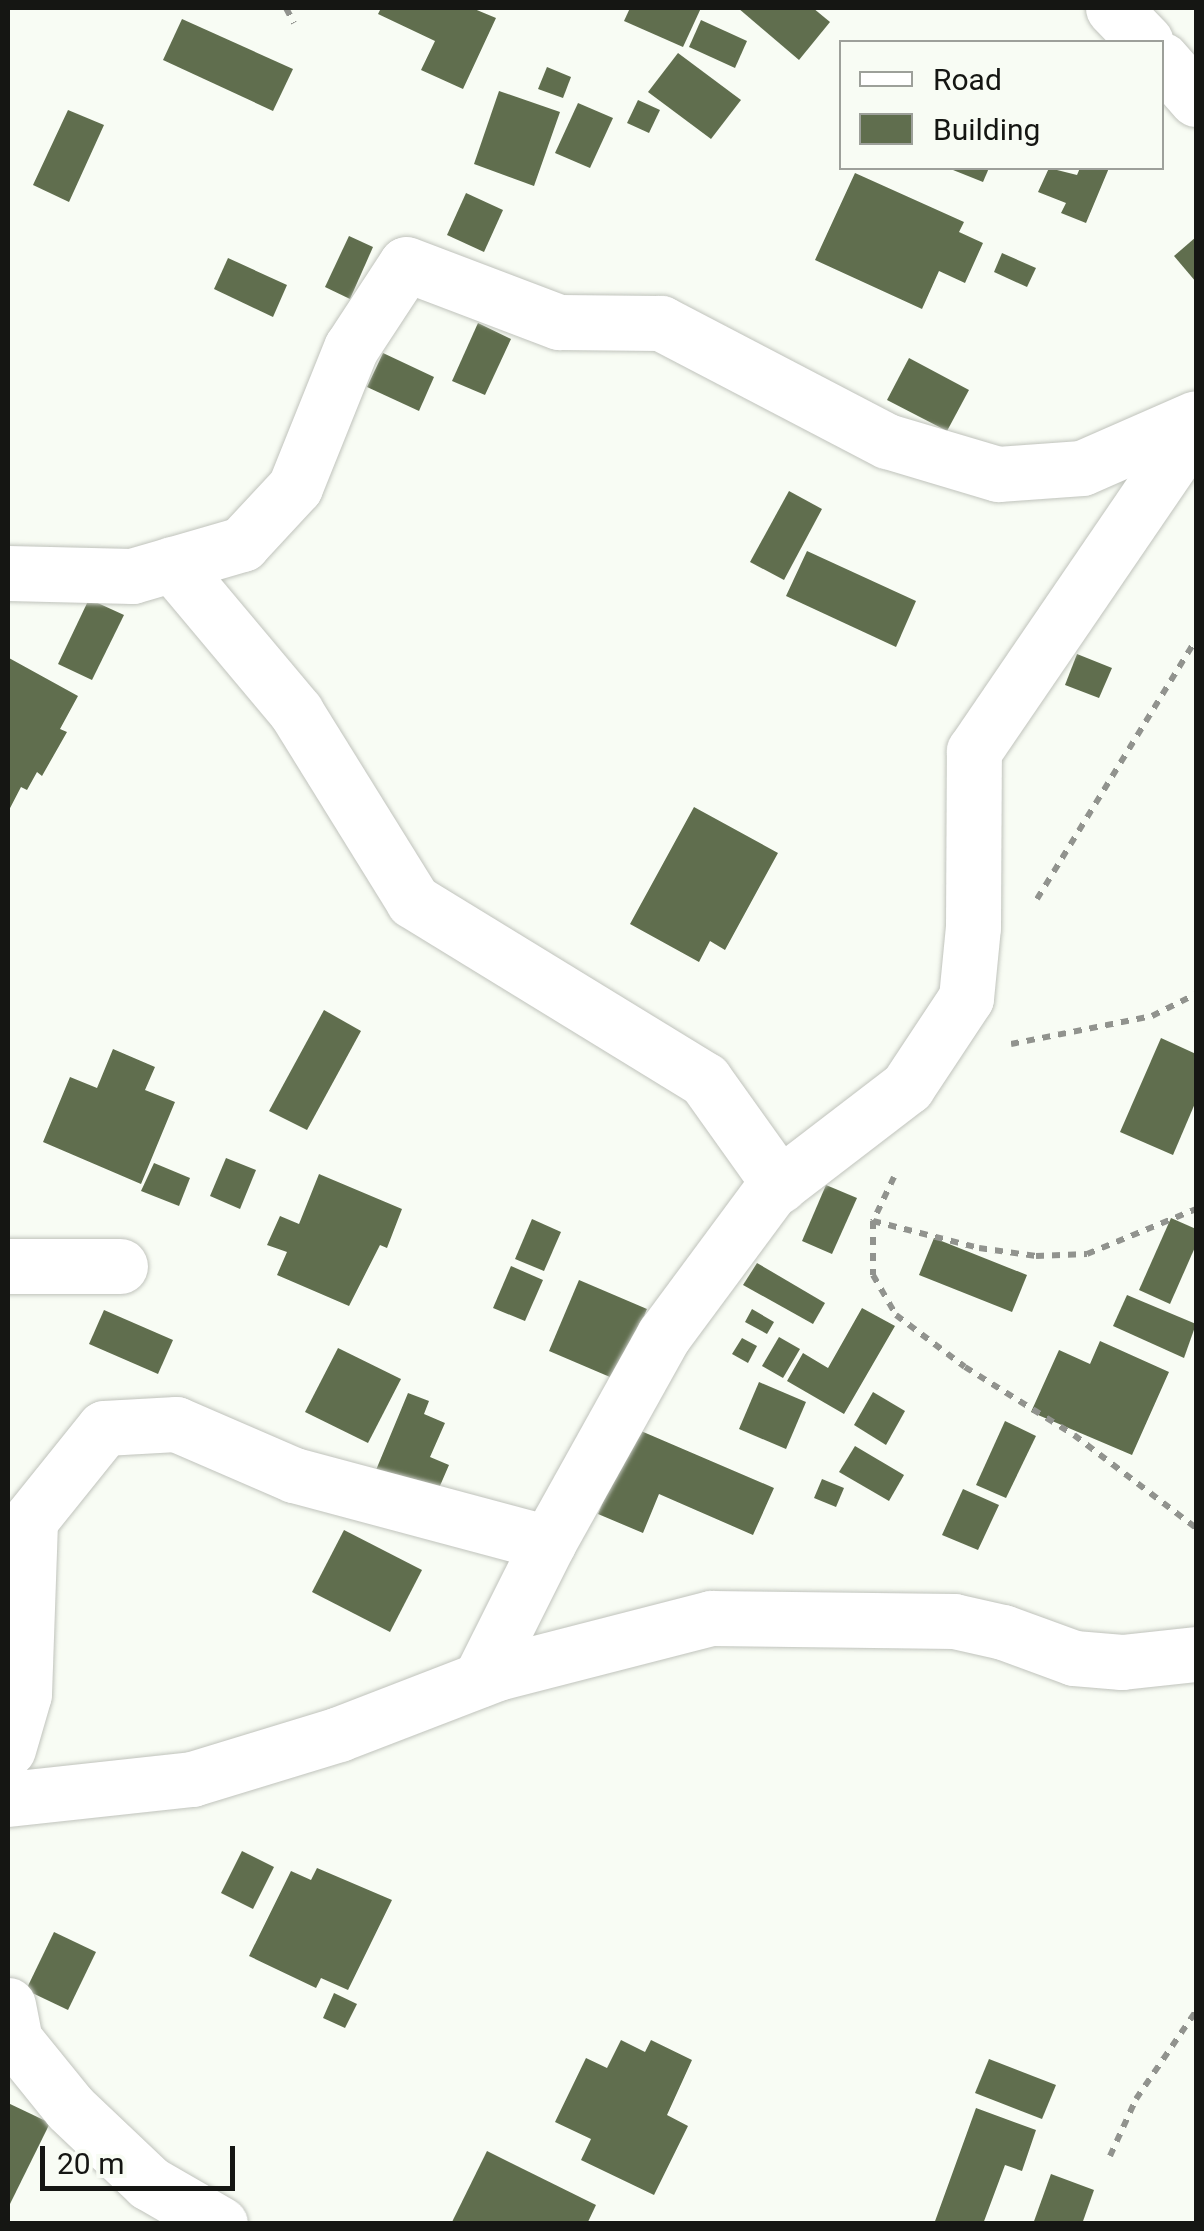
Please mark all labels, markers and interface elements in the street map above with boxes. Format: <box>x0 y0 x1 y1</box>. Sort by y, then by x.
legend <box>839 40 1164 170</box>
text: Road <box>933 62 1002 97</box>
text: Building <box>933 112 1040 147</box>
scale bar <box>45 2126 240 2188</box>
text: 20 m <box>57 2146 124 2181</box>

